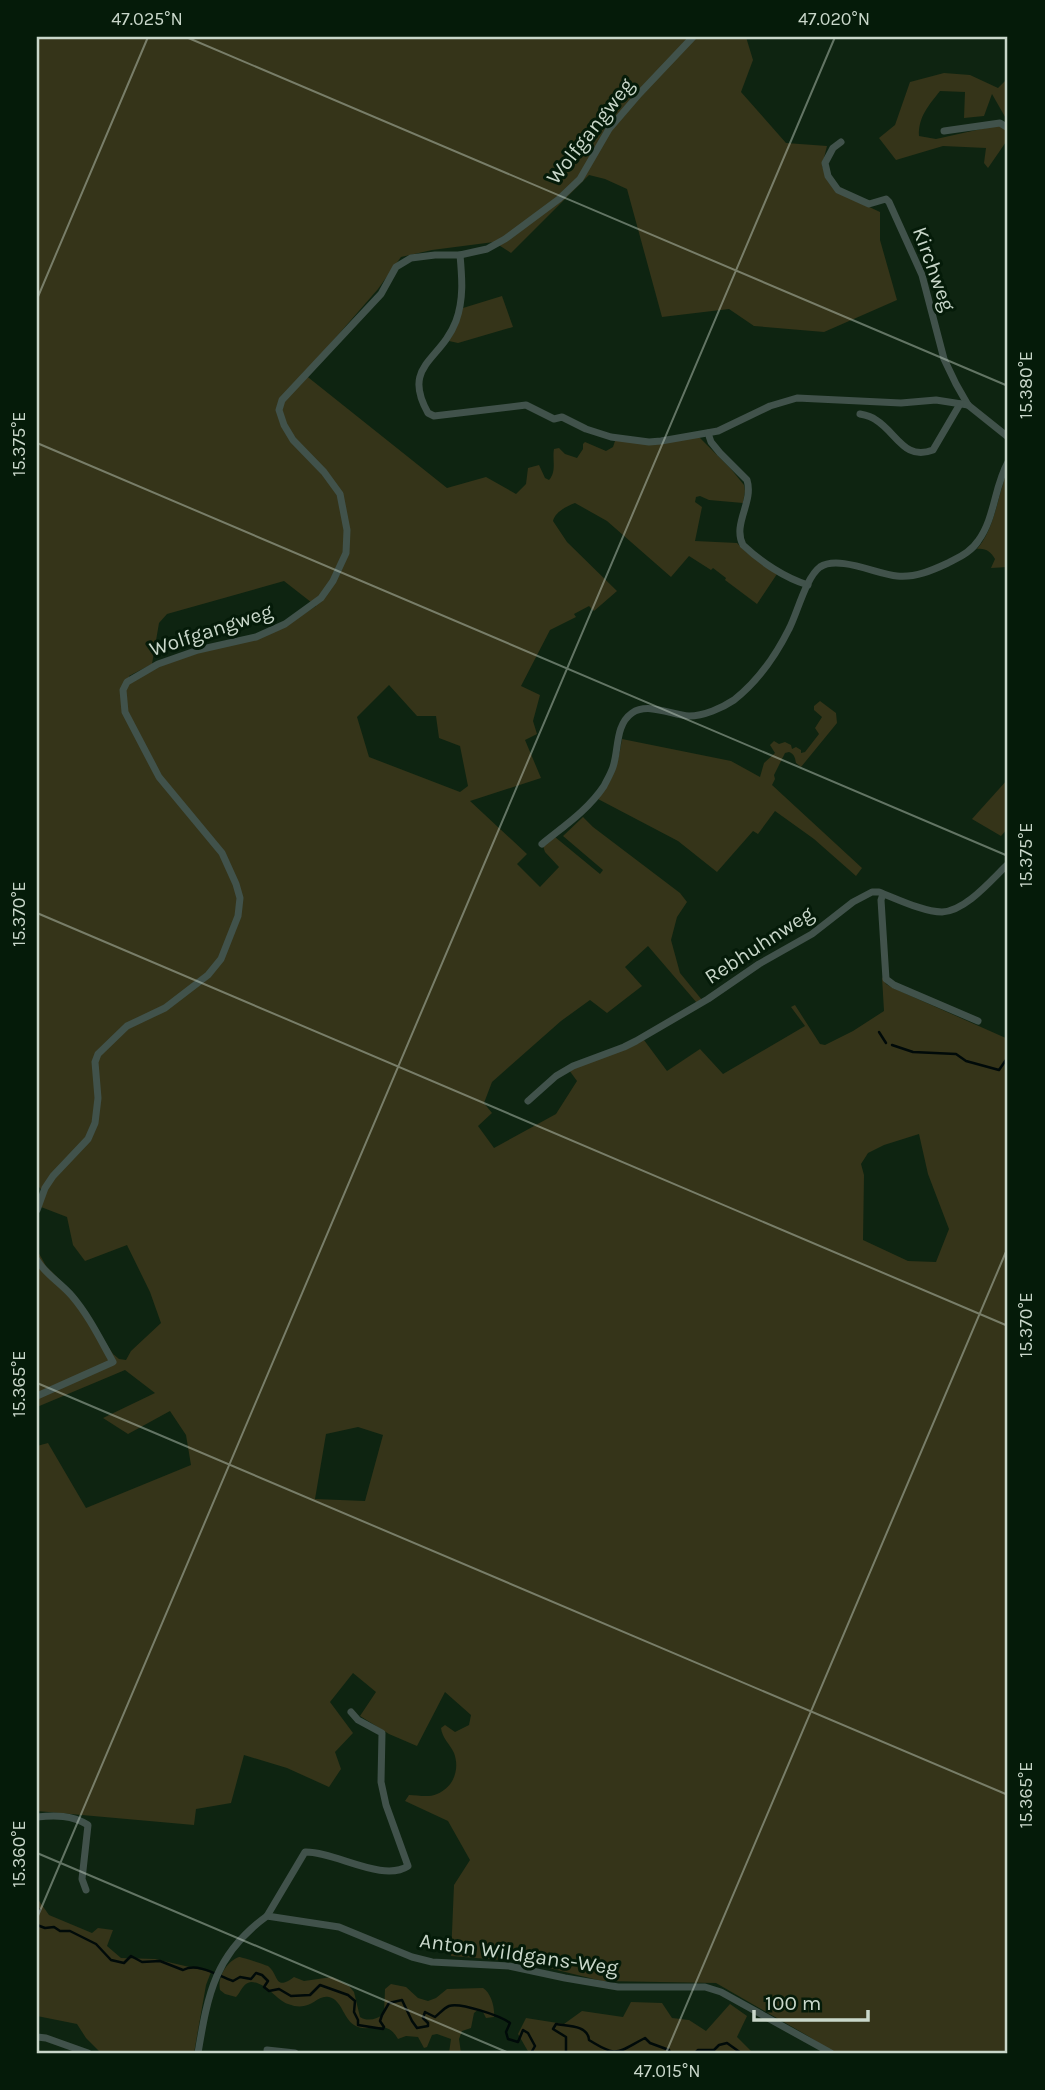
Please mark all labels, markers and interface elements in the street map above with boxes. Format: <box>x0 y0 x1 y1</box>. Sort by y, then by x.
text: 47.025°N <box>111 8 183 30</box>
text: 47.020°N <box>798 8 870 30</box>
street label: Wolfgangweg <box>541 73 639 189</box>
street label: Kirchweg <box>908 224 960 315</box>
text: 15.380°E <box>1015 351 1037 419</box>
text: 15.375°E <box>8 412 30 476</box>
street label: Wolfgangweg <box>146 599 276 661</box>
text: 15.375°E <box>1015 823 1037 887</box>
text: 15.370°E <box>8 881 30 947</box>
street label: Rebhuhnweg <box>700 901 818 989</box>
text: 15.370°E <box>1015 1292 1037 1358</box>
text: 15.365°E <box>8 1351 30 1417</box>
text: 15.365°E <box>1015 1762 1037 1828</box>
text: 15.360°E <box>8 1820 30 1888</box>
street label: Anton Wildgans-Weg <box>418 1928 620 1980</box>
scale bar <box>754 1978 868 2022</box>
text: 100 m <box>765 1991 822 2015</box>
text: 47.015°N <box>634 2060 700 2082</box>

